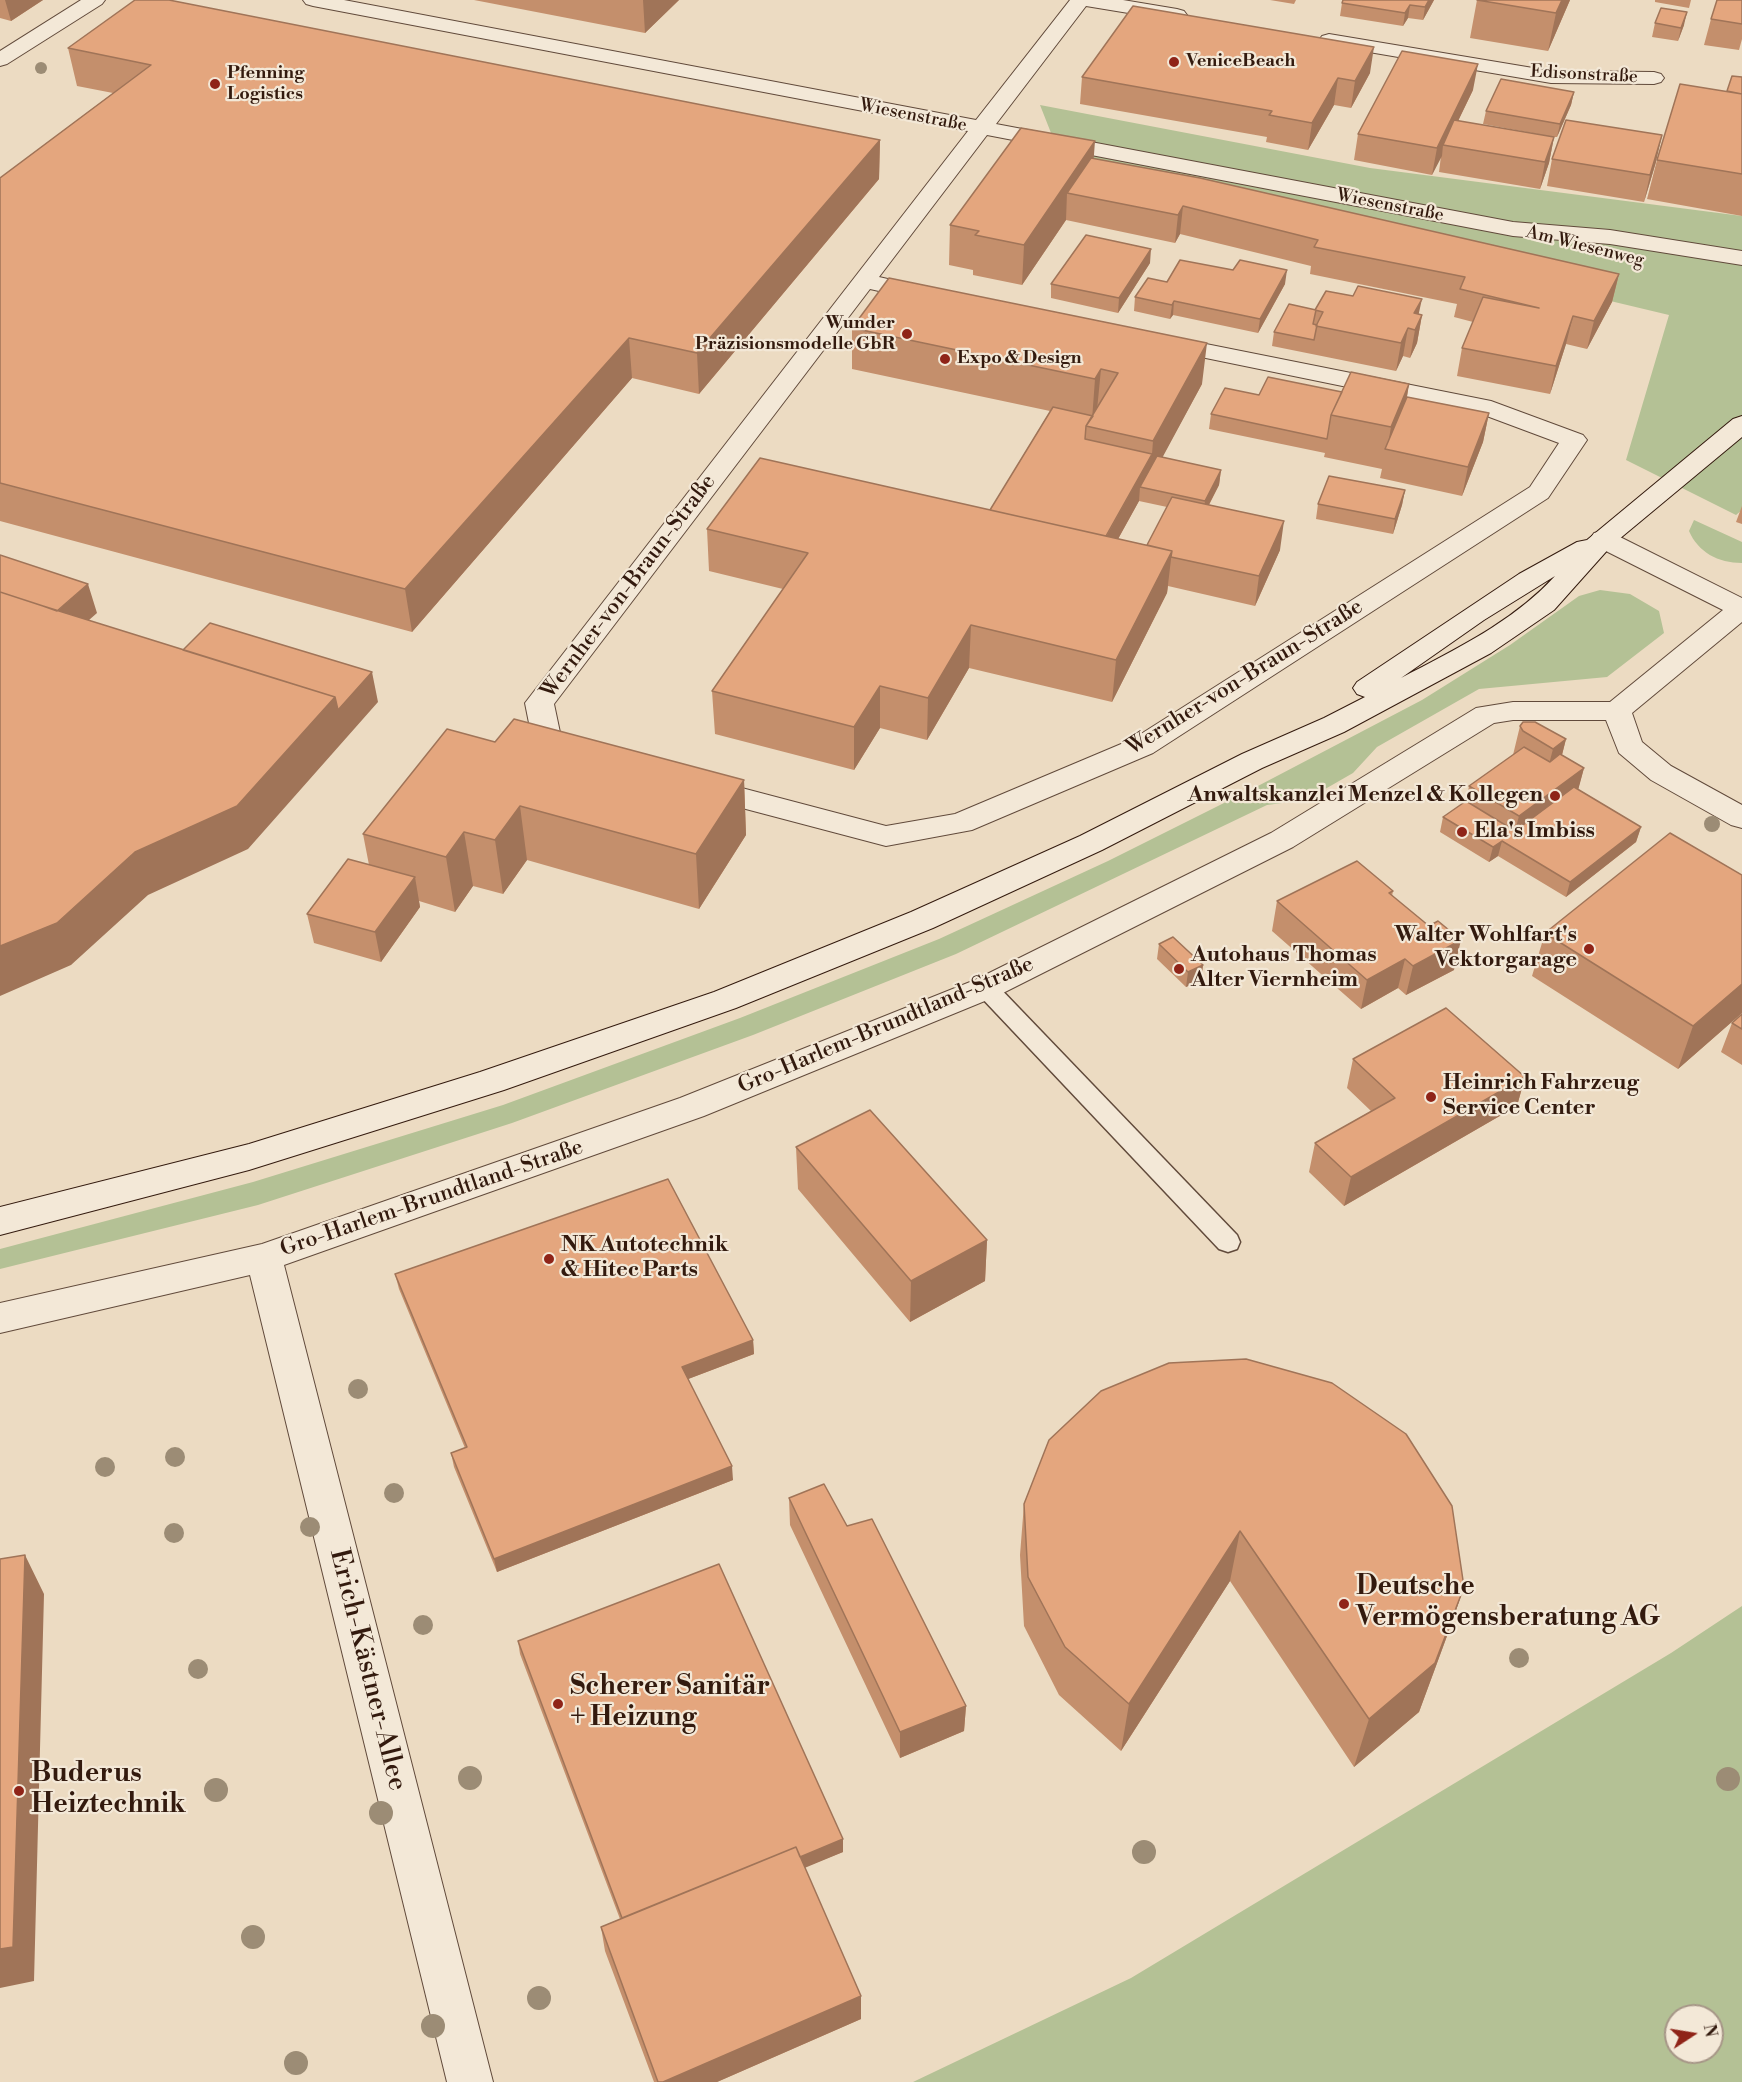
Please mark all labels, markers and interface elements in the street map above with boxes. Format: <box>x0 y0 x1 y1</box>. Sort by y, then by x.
place label: VeniceBeach <box>1186 51 1295 73</box>
marker: VeniceBeach <box>1167 55 1181 69</box>
street label: Edisonstraße <box>1530 61 1638 89</box>
place label: Pfenning Logistics <box>227 63 304 106</box>
marker: Pfenning Logistics <box>208 77 222 91</box>
street label: Wiesenstraße <box>858 95 968 137</box>
street label: Wiesenstraße <box>1335 185 1445 227</box>
street label: Am Wiesenweg <box>1524 222 1646 272</box>
place label: Wunder Präzisionsmodelle GbR <box>695 313 895 356</box>
marker: Wunder Präzisionsmodelle GbR <box>900 327 914 341</box>
place label: Expo & Design <box>957 348 1081 370</box>
marker: Expo & Design <box>938 352 952 366</box>
street label: Wernher-von-Braun-Straße <box>536 470 722 704</box>
street label: Wernher-von-Braun-Straße <box>1122 594 1368 762</box>
place label: Anwaltskanzlei Menzel & Kollegen <box>1187 783 1543 809</box>
marker: Anwaltskanzlei Menzel & Kollegen <box>1548 789 1562 803</box>
place label: Ela's Imbiss <box>1474 819 1595 845</box>
marker: Ela's Imbiss <box>1455 825 1469 839</box>
place label: Walter Wohlfart's Vektorgarage <box>1395 923 1577 974</box>
marker: Walter Wohlfart's Vektorgarage <box>1582 942 1596 956</box>
place label: Autohaus Thomas Alter Viernheim <box>1191 943 1377 994</box>
street label: Gro-Harlem-Brundtland-Straße <box>734 952 1038 1100</box>
marker: Autohaus Thomas Alter Viernheim <box>1172 962 1186 976</box>
place label: Heinrich Fahrzeug Service Center <box>1443 1071 1639 1122</box>
marker: Heinrich Fahrzeug Service Center <box>1424 1090 1438 1104</box>
street label: Gro-Harlem-Brundtland-Straße <box>277 1135 587 1263</box>
place label: NK Autotechnik & Hitec Parts <box>561 1233 728 1284</box>
marker: NK Autotechnik & Hitec Parts <box>542 1252 556 1266</box>
street label: Erich-Kästner-Allee <box>321 1546 413 1794</box>
place label: Deutsche Vermögensberatung AG <box>1356 1572 1660 1635</box>
marker: Deutsche Vermögensberatung AG <box>1337 1597 1351 1611</box>
place label: Scherer Sanitär + Heizung <box>570 1672 770 1735</box>
marker: Scherer Sanitär + Heizung <box>551 1697 565 1711</box>
place label: Buderus Heiztechnik <box>31 1759 186 1822</box>
marker: Buderus Heiztechnik <box>12 1784 26 1798</box>
north arrow <box>1664 2004 1724 2064</box>
text: N <box>1699 2022 1721 2039</box>

